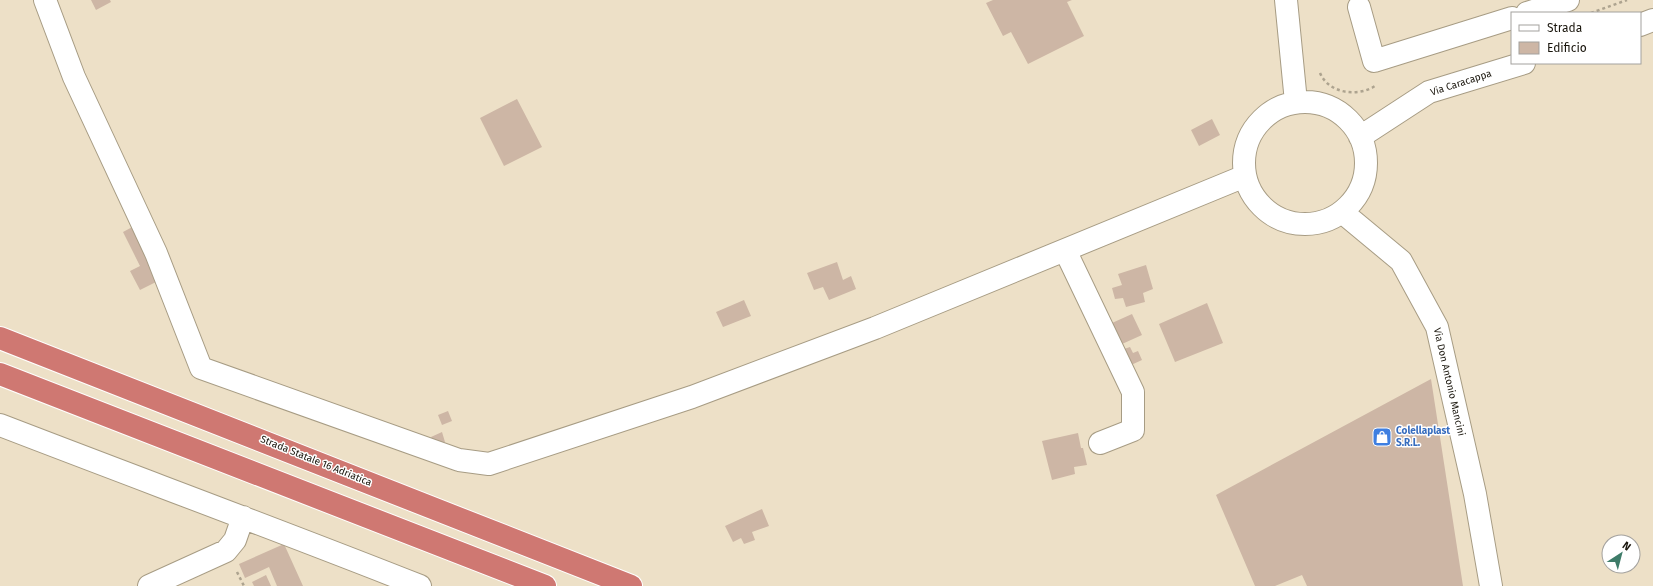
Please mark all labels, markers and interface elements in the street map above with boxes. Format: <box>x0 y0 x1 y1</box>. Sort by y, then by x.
legend <box>1511 12 1641 64</box>
text: Strada <box>1547 21 1582 35</box>
text: Edificio <box>1547 41 1587 55</box>
street label: Via Caracappa <box>1429 67 1493 99</box>
street label: Via Don Antonio Mancini <box>1431 327 1467 437</box>
place label: Colellaplast S.R.L. <box>1396 425 1450 449</box>
shop icon: Colellaplast S.R.L. <box>1371 426 1393 448</box>
street label: Strada Statale 16 Adriatica <box>259 433 373 489</box>
north arrow <box>1601 534 1641 574</box>
text: N <box>1620 539 1633 554</box>

